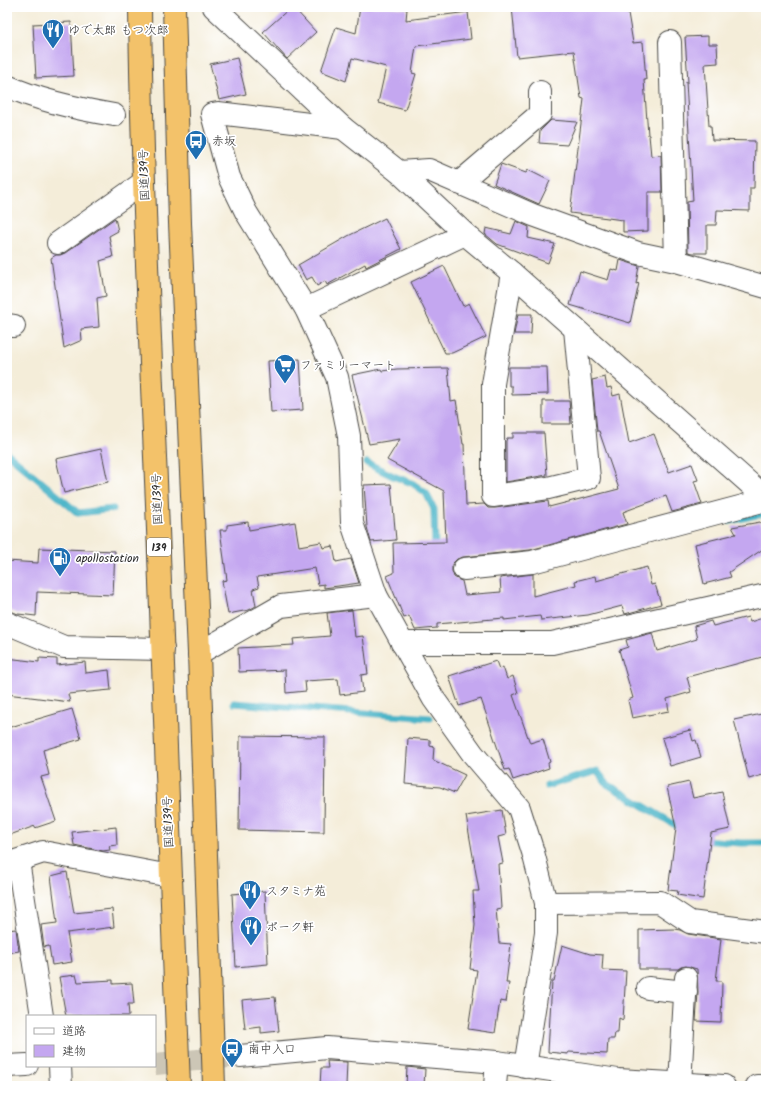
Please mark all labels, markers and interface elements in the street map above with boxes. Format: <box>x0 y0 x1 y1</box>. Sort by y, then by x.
restaurant icon: ゆで太郎 もつ次郎 <box>40 17 66 50</box>
place label: ゆで太郎 もつ次郎 <box>68 21 169 40</box>
bus stop icon: 赤坂 <box>183 128 209 161</box>
place label: 赤坂 <box>212 132 236 151</box>
street label: 国道139号 <box>134 148 155 202</box>
supermarket icon: ファミリーマート <box>272 352 298 385</box>
place label: ファミリーマート <box>300 356 396 375</box>
street label: 国道139号 <box>147 472 168 526</box>
road number: 139 <box>147 538 171 556</box>
fuel station icon: apollostation <box>47 545 73 578</box>
place label: apollostation <box>76 549 139 568</box>
street label: 国道139号 <box>158 795 179 849</box>
restaurant icon: スタミナ苑 <box>237 878 263 911</box>
place label: スタミナ苑 <box>266 882 326 901</box>
restaurant icon: ポーク軒 <box>238 914 264 947</box>
place label: ポーク軒 <box>266 918 314 937</box>
legend <box>26 1015 156 1067</box>
text: 道路 <box>62 1022 86 1041</box>
bus stop icon: 南中入口 <box>219 1036 245 1069</box>
place label: 南中入口 <box>248 1040 296 1059</box>
text: 建物 <box>62 1042 86 1061</box>

